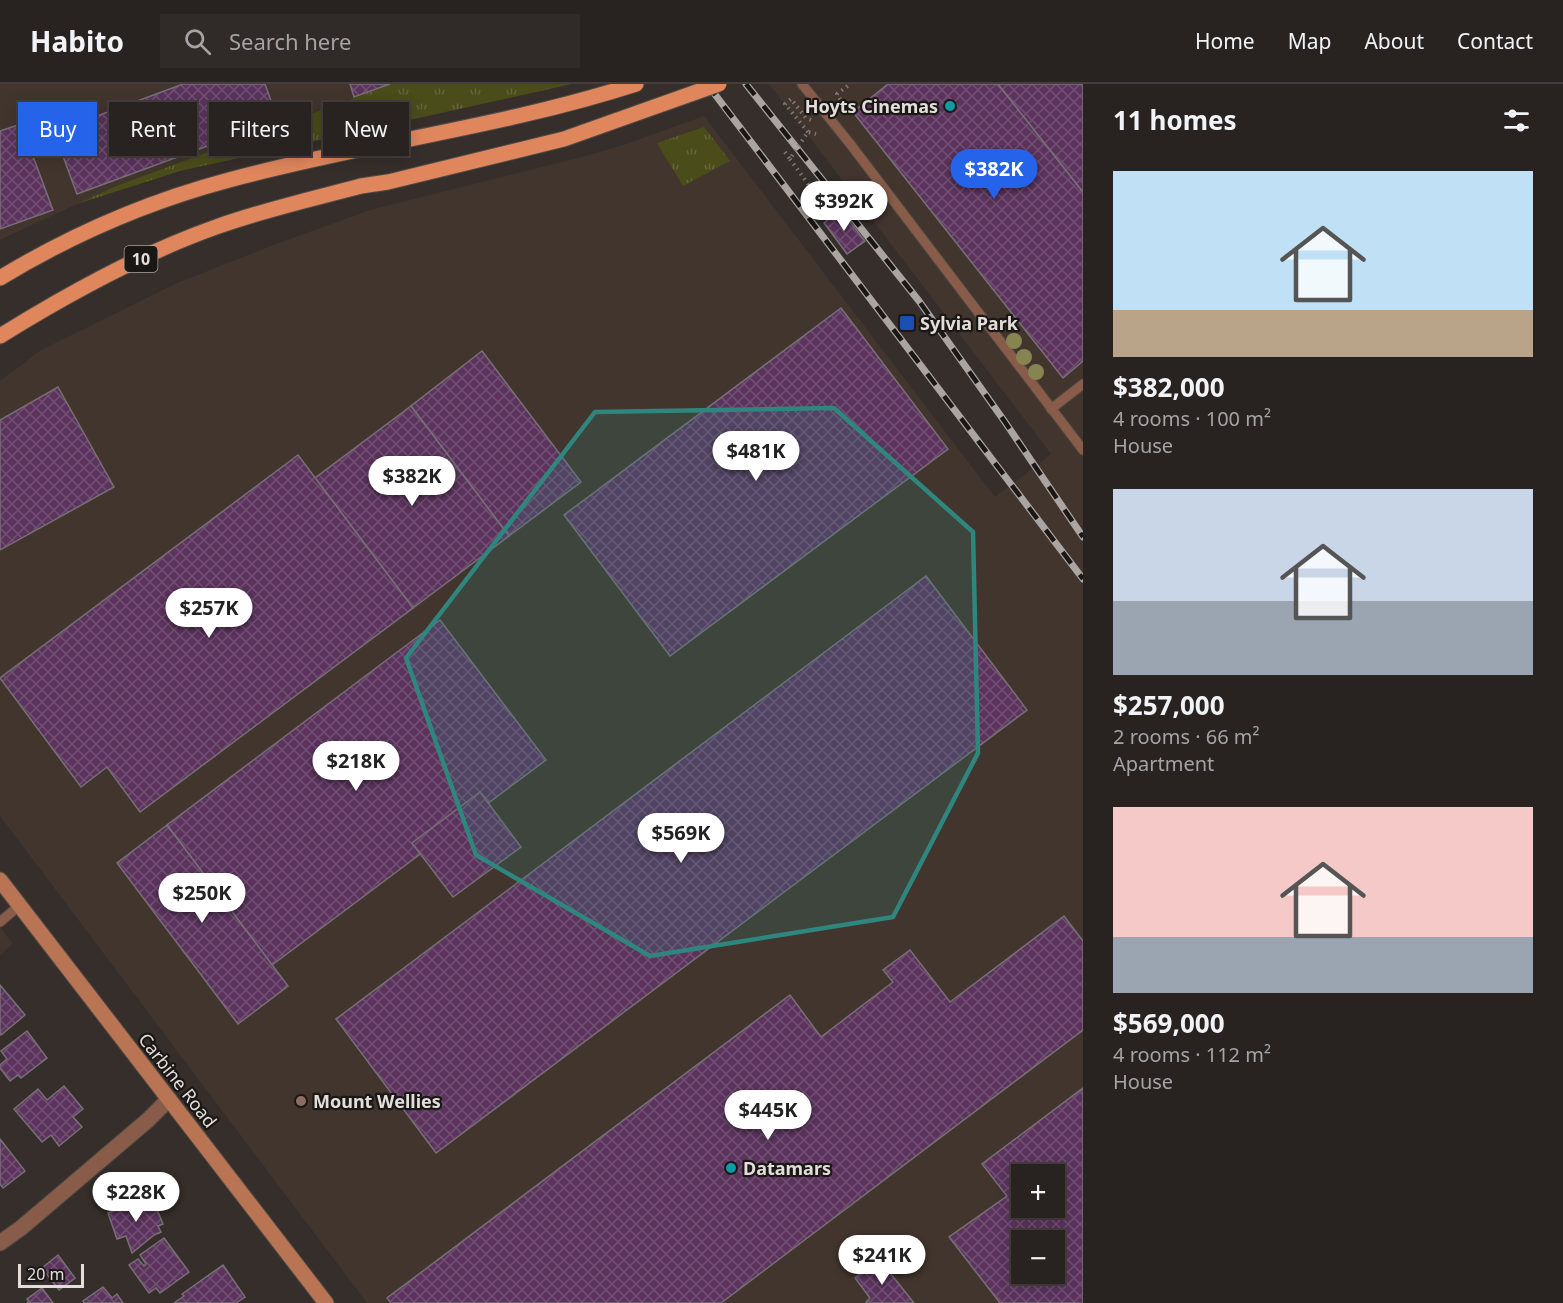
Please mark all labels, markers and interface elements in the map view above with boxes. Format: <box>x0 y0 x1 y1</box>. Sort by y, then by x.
search box <box>160 14 580 68</box>
text: Habito <box>30 22 124 60</box>
icon: search <box>181 25 214 58</box>
text: Search here <box>229 26 351 56</box>
text: Home <box>1195 27 1255 55</box>
text: Map <box>1288 27 1331 55</box>
text: About <box>1364 27 1424 55</box>
text: Contact <box>1457 27 1533 55</box>
place label: Hoyts Cinemas <box>805 94 938 118</box>
marker: Hoyts Cinemas <box>943 99 957 113</box>
chip: Buy <box>18 102 97 156</box>
chip: Rent <box>109 102 197 156</box>
chip: Filters <box>209 102 311 156</box>
chip: New <box>323 102 409 156</box>
text: 11 homes <box>1113 102 1237 138</box>
icon: filters <box>1500 104 1533 137</box>
pin: $382K <box>952 149 1036 200</box>
text: $382K <box>964 155 1024 182</box>
pin: $392K <box>802 181 886 232</box>
text: $392K <box>814 187 874 214</box>
icon: home <box>1269 210 1377 318</box>
road number: 10 <box>124 246 158 272</box>
place label: Sylvia Park <box>920 311 1019 335</box>
marker: Sylvia Park <box>898 314 916 332</box>
text: $382,000 <box>1113 369 1225 405</box>
text: 4 rooms · 100 m² <box>1113 405 1271 432</box>
pin: $481K <box>714 431 798 482</box>
text: House <box>1113 432 1173 459</box>
text: $481K <box>726 437 786 464</box>
pin: $382K <box>370 456 454 507</box>
text: $382K <box>382 462 442 489</box>
icon: home <box>1269 528 1377 636</box>
pin: $257K <box>167 588 251 639</box>
text: $257K <box>179 594 239 621</box>
text: $257,000 <box>1113 687 1225 723</box>
text: 2 rooms · 66 m² <box>1113 723 1260 750</box>
pin: $218K <box>314 741 398 792</box>
text: $218K <box>326 747 386 774</box>
text: Apartment <box>1113 750 1214 777</box>
pin: $569K <box>639 813 723 864</box>
text: $569K <box>651 819 711 846</box>
icon: home <box>1269 846 1377 954</box>
pin: $250K <box>160 873 244 924</box>
text: $250K <box>172 879 232 906</box>
text: $569,000 <box>1113 1005 1225 1041</box>
street label: Carbine Road <box>133 1028 223 1132</box>
text: 4 rooms · 112 m² <box>1113 1041 1271 1068</box>
text: House <box>1113 1068 1173 1095</box>
place label: Mount Wellies <box>313 1089 441 1113</box>
pin: $445K <box>726 1090 810 1141</box>
marker: Mount Wellies <box>294 1094 308 1108</box>
text: $445K <box>738 1096 798 1123</box>
place label: Datamars <box>743 1156 831 1180</box>
marker: Datamars <box>724 1161 738 1175</box>
map controls <box>1011 1164 1065 1284</box>
button: + <box>1011 1164 1065 1218</box>
pin: $228K <box>94 1172 178 1223</box>
text: $228K <box>106 1178 166 1205</box>
button: − <box>1011 1230 1065 1284</box>
pin: $241K <box>840 1235 924 1286</box>
text: $241K <box>852 1241 912 1268</box>
scale bar <box>18 1261 84 1288</box>
text: 20 m <box>27 1263 64 1285</box>

